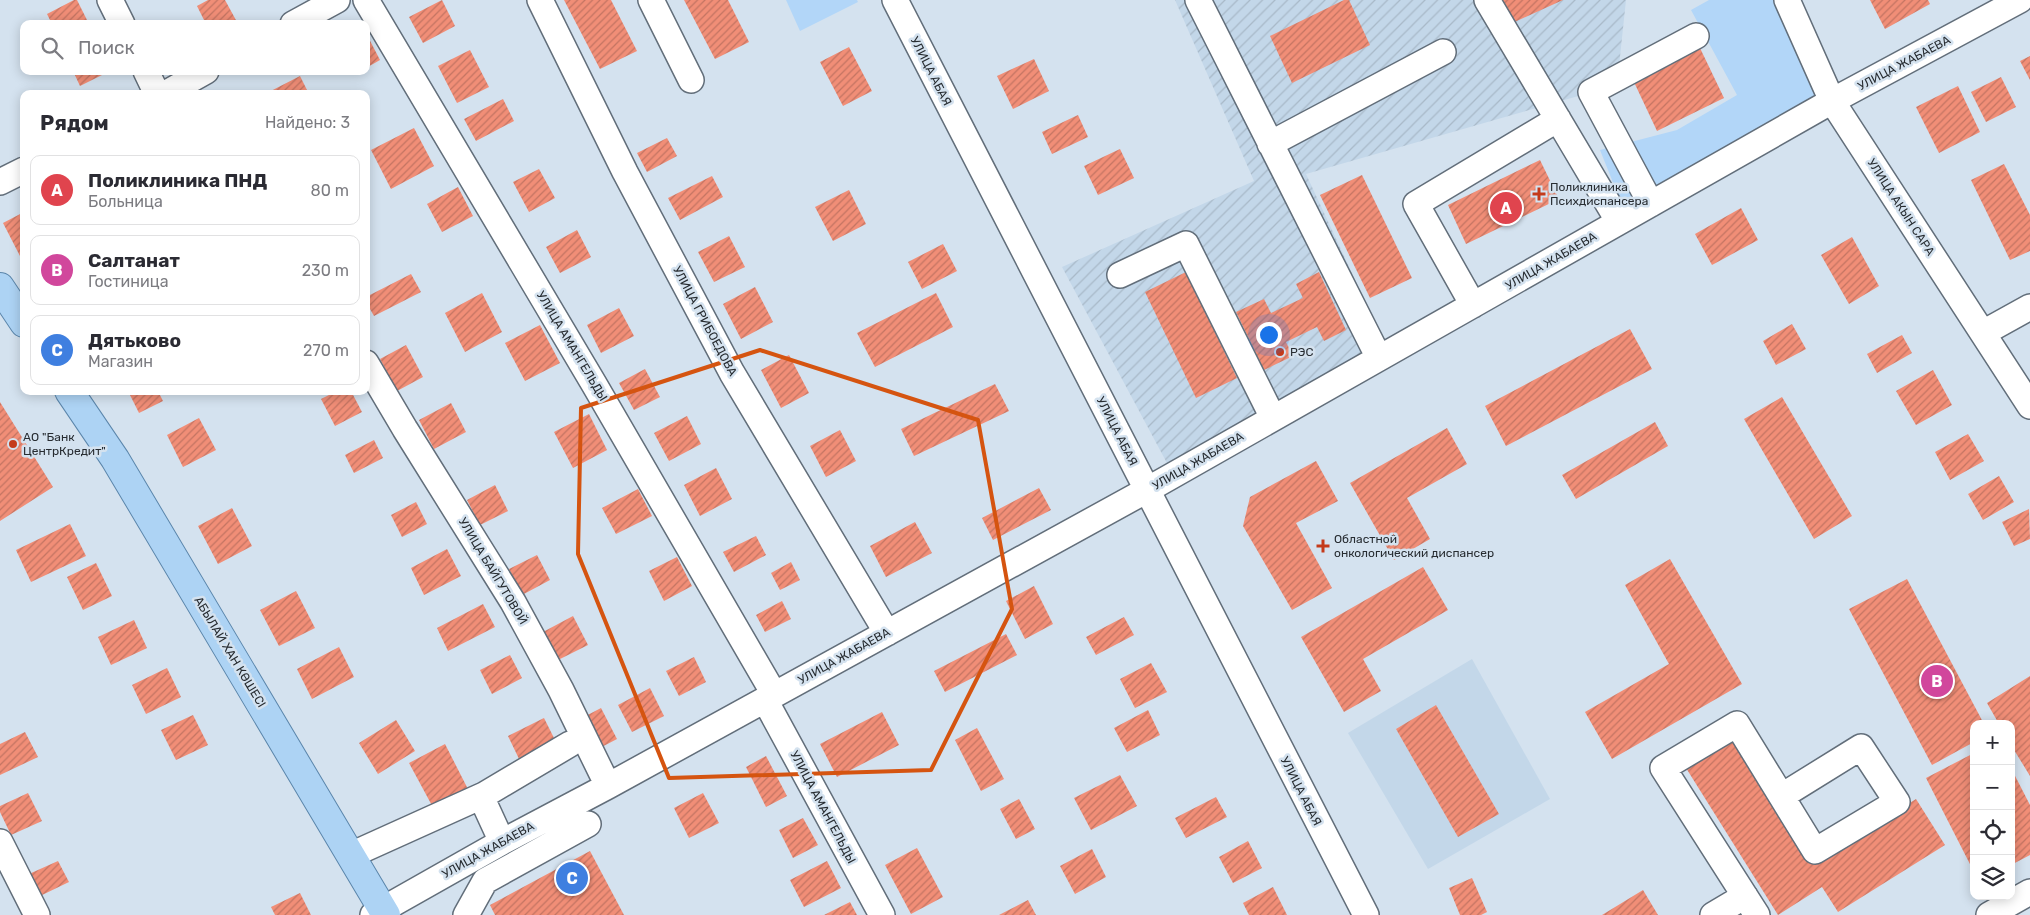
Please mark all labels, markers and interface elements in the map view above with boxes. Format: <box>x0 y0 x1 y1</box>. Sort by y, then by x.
search box <box>20 20 370 75</box>
street label: УЛИЦА ЖАБАЕВА <box>1855 33 1953 93</box>
icon: search <box>38 34 66 62</box>
street label: УЛИЦА АБАЯ <box>908 34 954 108</box>
text: Поиск <box>78 36 135 59</box>
text: Рядом <box>40 110 109 135</box>
text: Найдено: 3 <box>265 113 350 132</box>
street label: УЛИЦА АКЫН САРА <box>1864 156 1938 258</box>
text: Поликлиника ПНД <box>88 169 267 192</box>
place label: Поликлиника Психдиспансера <box>1550 180 1648 208</box>
text: A <box>51 181 63 200</box>
text: 80 m <box>311 181 349 200</box>
marker: Поликлиника Психдиспансера <box>1532 187 1546 201</box>
pin: A <box>1490 189 1522 227</box>
text: Больница <box>88 192 163 211</box>
street label: УЛИЦА ЖАБАЕВА <box>1503 229 1599 293</box>
text: Салтанат <box>88 249 180 272</box>
text: B <box>51 261 63 280</box>
text: 230 m <box>302 261 349 280</box>
street label: УЛИЦА ГРИБОЕДОВА <box>670 264 740 378</box>
text: Гостиница <box>88 272 169 291</box>
street label: УЛИЦА АМАНГЕЛЬДЫ <box>534 289 610 403</box>
your location <box>1256 322 1282 348</box>
text: Дятьково <box>88 329 181 352</box>
text: C <box>51 341 63 360</box>
text: 270 m <box>303 341 349 360</box>
place label: РЭС <box>1290 345 1313 359</box>
marker: РЭС <box>1274 346 1286 358</box>
text: Магазин <box>88 352 153 371</box>
street label: УЛИЦА АБАЯ <box>1094 394 1140 468</box>
street label: УЛИЦА ЖАБАЕВА <box>1150 429 1246 493</box>
place label: АО "Банк ЦентрКредит" <box>23 430 106 458</box>
marker: АО "Банк ЦентрКредит" <box>7 438 19 450</box>
street label: УЛИЦА БАЙГУТОВОЙ <box>456 515 530 627</box>
place label: Областной онкологический диспансер <box>1334 532 1494 560</box>
marker: Областной онкологический диспансер <box>1316 539 1330 553</box>
street label: АБЫЛАЙ ХАН КӨШЕСІ <box>191 594 269 710</box>
street label: УЛИЦА ЖАБАЕВА <box>796 625 892 687</box>
pin: B <box>1921 662 1953 700</box>
map controls <box>1970 720 2015 900</box>
button: + <box>1970 720 2015 765</box>
street label: УЛИЦА АМАНГЕЛЬДЫ <box>787 748 859 866</box>
street label: УЛИЦА АБАЯ <box>1278 754 1324 828</box>
button: − <box>1970 765 2015 810</box>
button: locate <box>1970 810 2015 855</box>
street label: УЛИЦА ЖАБАЕВА <box>440 819 536 881</box>
button: layers <box>1970 855 2015 900</box>
pin: C <box>556 859 588 897</box>

